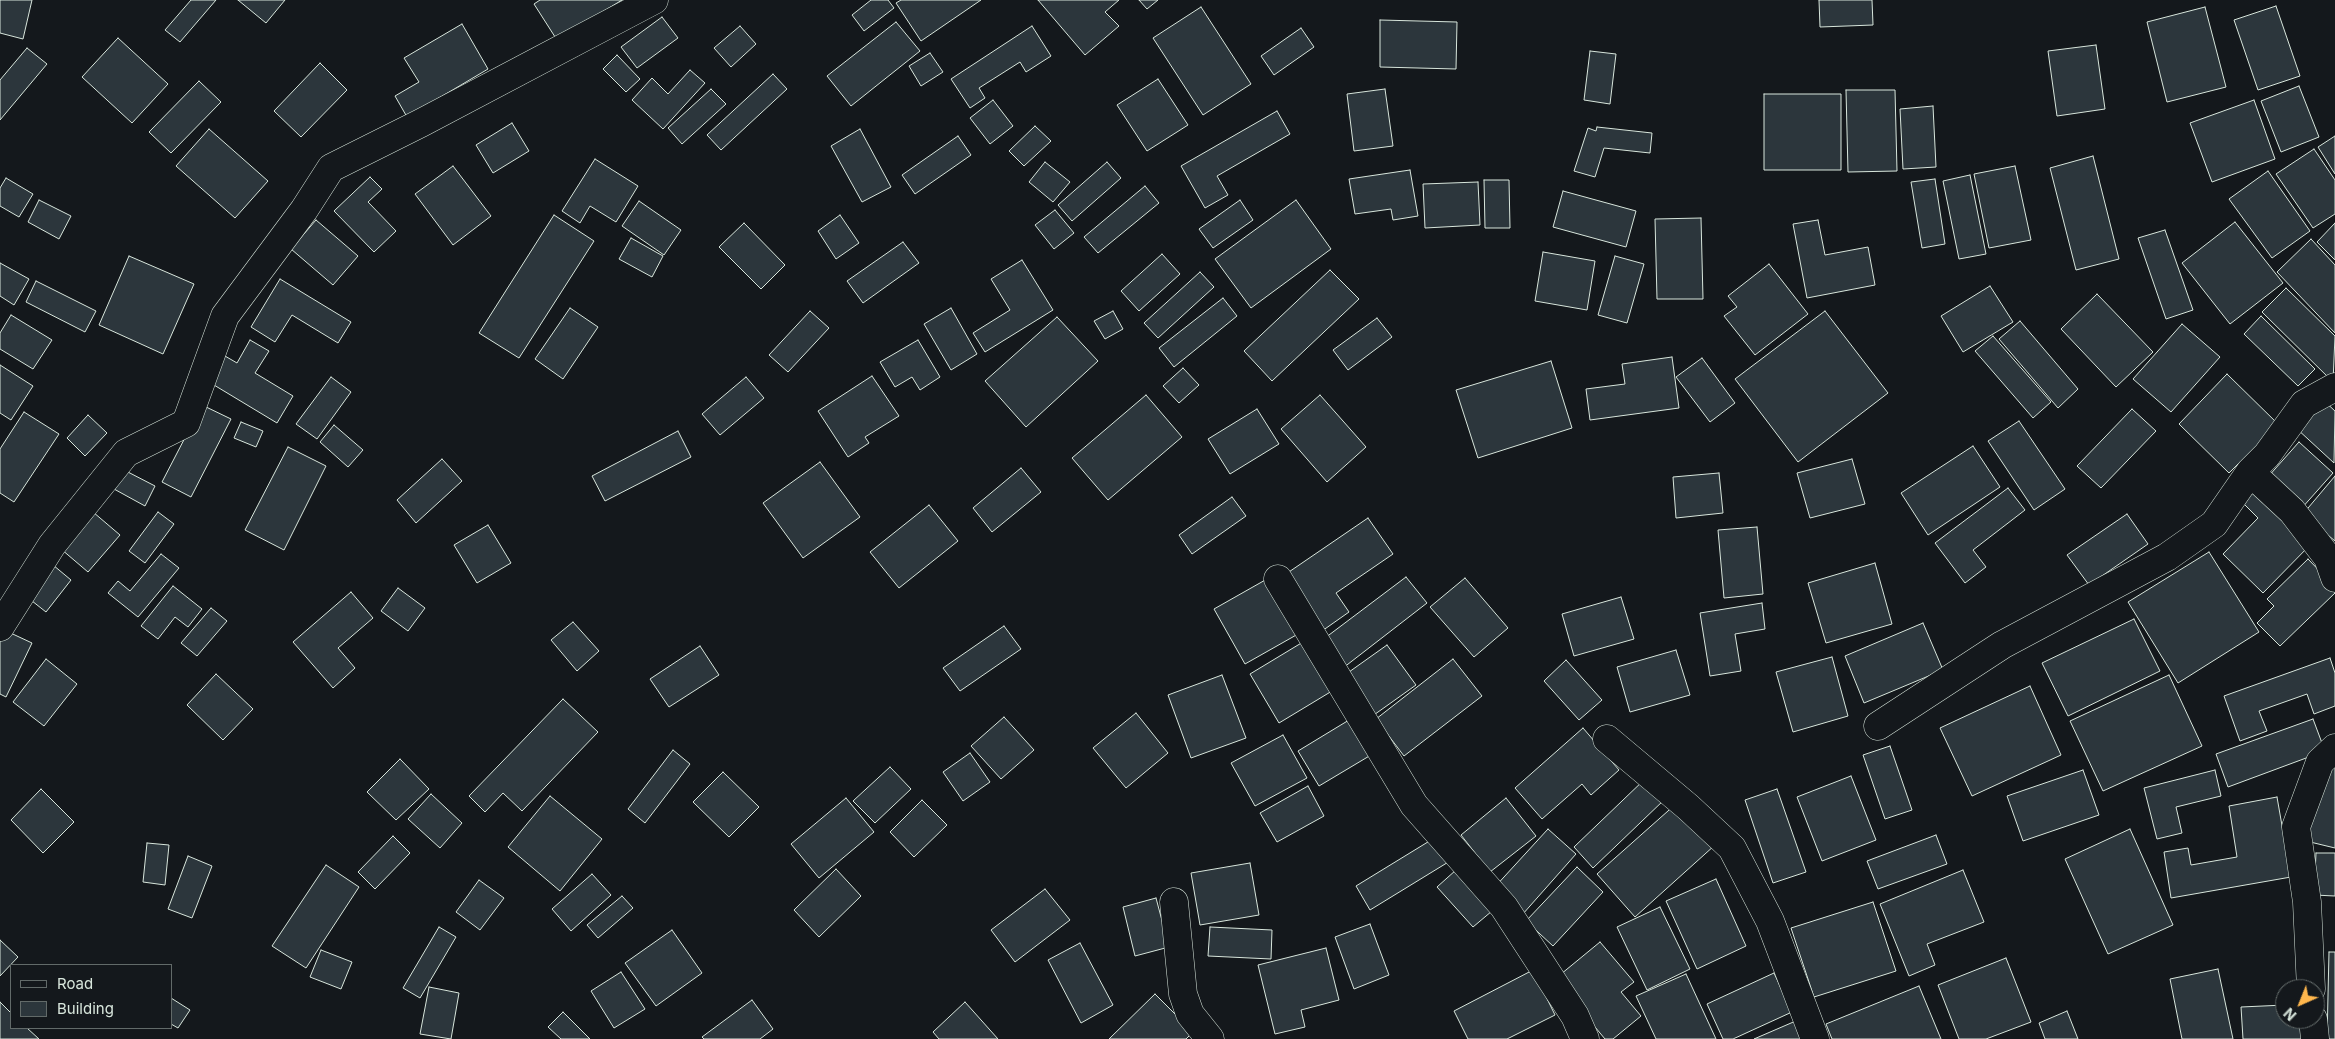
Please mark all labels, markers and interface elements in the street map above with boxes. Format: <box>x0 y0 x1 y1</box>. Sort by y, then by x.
legend <box>10 964 172 1029</box>
text: Road <box>57 974 93 993</box>
north arrow <box>2275 979 2325 1029</box>
text: Building <box>57 999 114 1018</box>
text: N <box>2280 1005 2300 1024</box>

